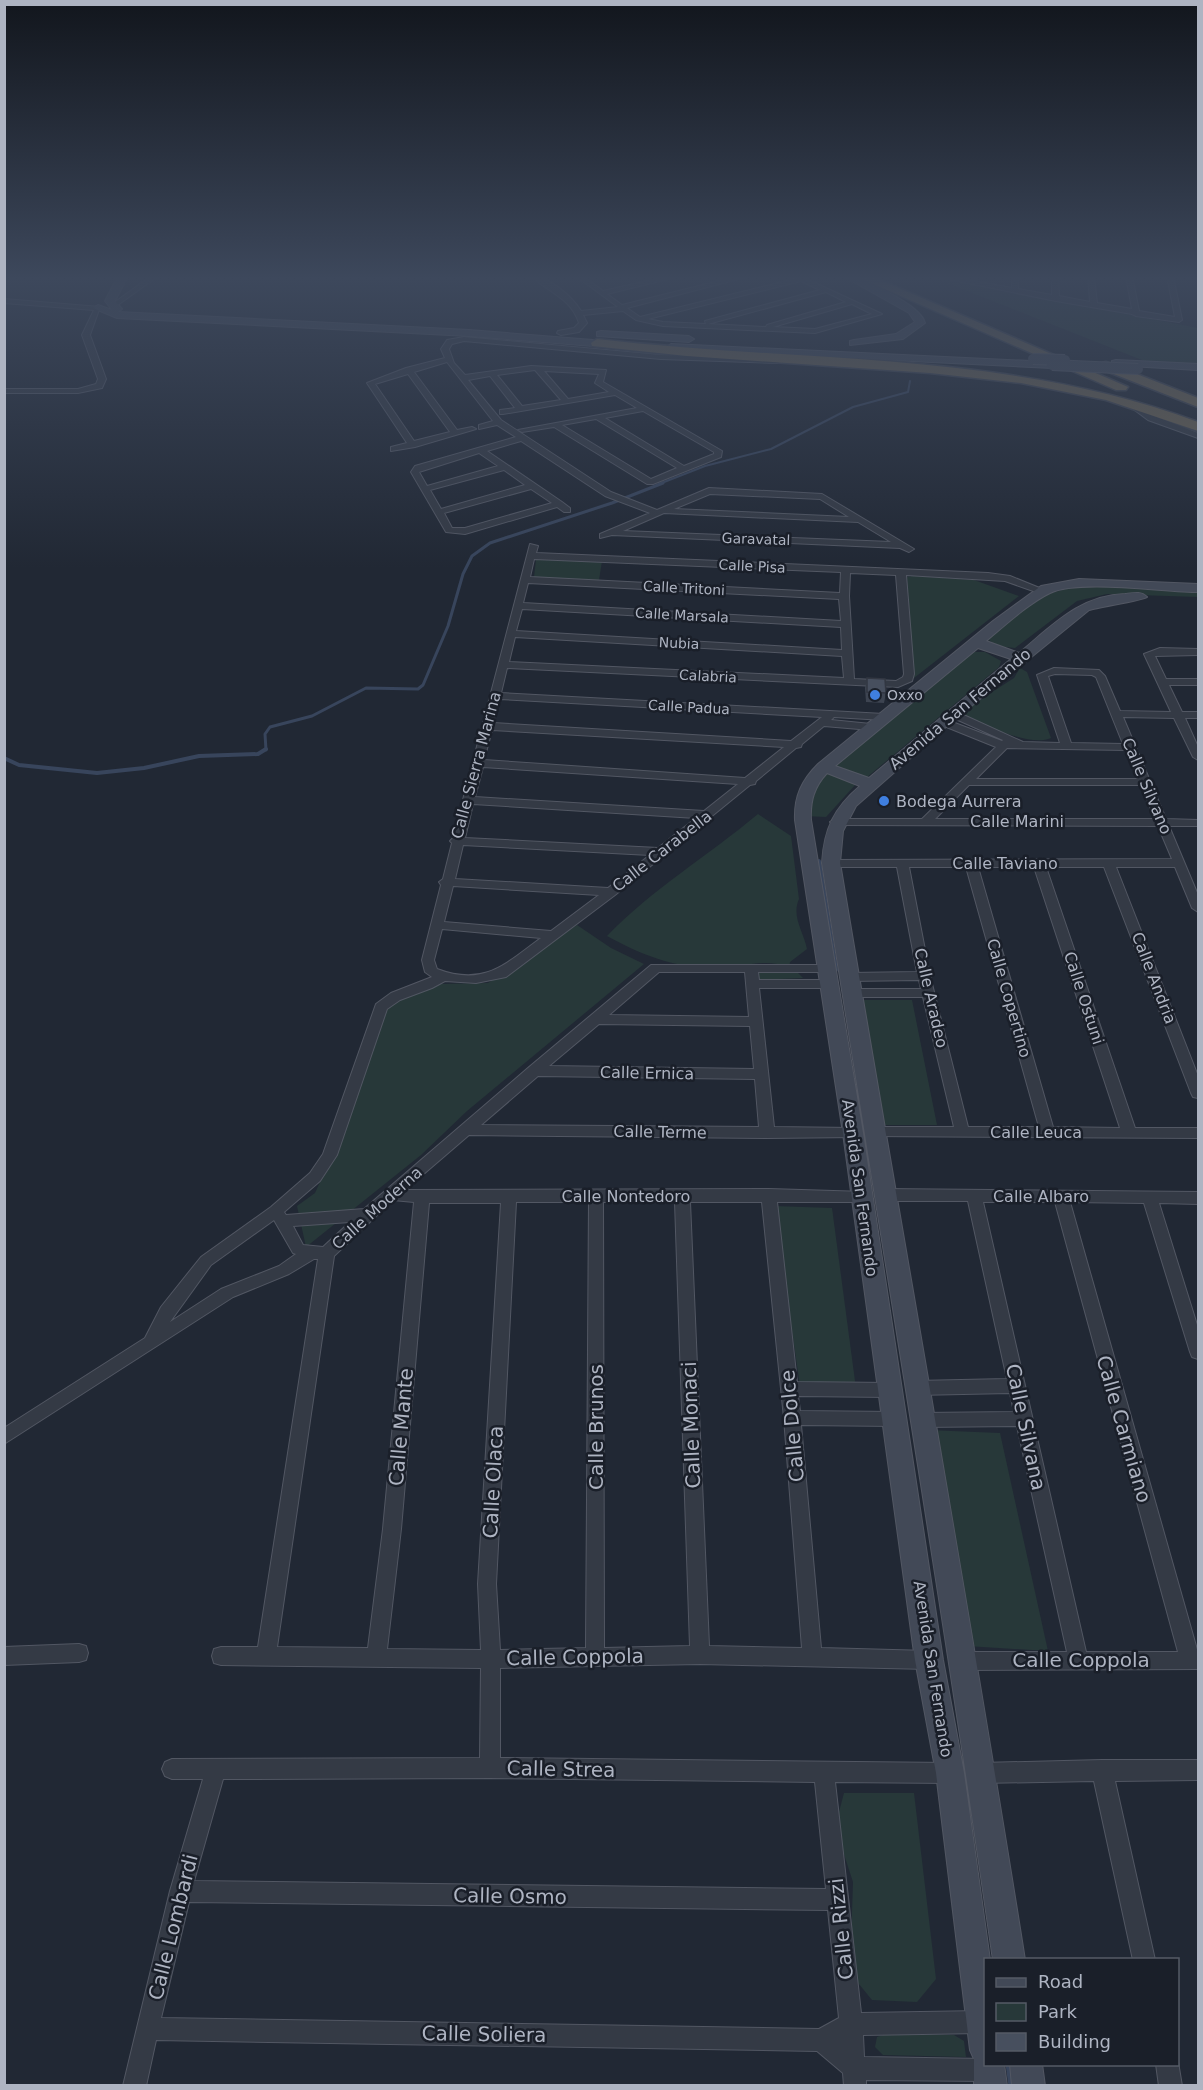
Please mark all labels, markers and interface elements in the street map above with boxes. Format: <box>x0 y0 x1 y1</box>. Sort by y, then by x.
street label: Garavatal <box>721 530 791 548</box>
street label: Calle Pisa <box>718 556 786 576</box>
street label: Calle Tritoni <box>643 578 725 598</box>
street label: Calle Marsala <box>635 605 729 625</box>
street label: Nubia <box>658 634 700 652</box>
street label: Avenida San Fernando <box>885 644 1035 774</box>
street label: Calabria <box>679 666 737 686</box>
place label: Oxxo <box>887 687 923 703</box>
marker: Oxxo <box>868 688 882 702</box>
street label: Calle Sierra Marina <box>447 689 505 841</box>
street label: Calle Padua <box>648 697 730 717</box>
street label: Calle Silvano <box>1118 735 1176 837</box>
place label: Bodega Aurrera <box>896 792 1022 811</box>
marker: Bodega Aurrera <box>877 794 891 808</box>
street label: Calle Carabella <box>609 806 715 896</box>
street label: Calle Marini <box>970 812 1064 831</box>
street label: Calle Taviano <box>952 854 1058 873</box>
street label: Calle Andria <box>1128 929 1180 1027</box>
street label: Calle Copertino <box>983 936 1035 1060</box>
street label: Calle Aradeo <box>910 946 952 1050</box>
street label: Calle Ostuni <box>1060 949 1108 1047</box>
street label: Calle Ernica <box>600 1063 694 1083</box>
street label: Avenida San Fernando <box>838 1098 882 1278</box>
street label: Calle Terme <box>613 1122 707 1142</box>
street label: Calle Leuca <box>990 1123 1082 1142</box>
street label: Calle Moderna <box>328 1163 426 1253</box>
street label: Calle Nontedoro <box>562 1187 690 1206</box>
street label: Calle Albaro <box>993 1187 1089 1206</box>
street label: Calle Carmiano <box>1091 1352 1157 1506</box>
street label: Calle Monaci <box>677 1361 705 1489</box>
street label: Calle Silvana <box>1001 1361 1051 1493</box>
street label: Calle Brunos <box>584 1364 608 1490</box>
street label: Calle Mante <box>384 1367 418 1487</box>
street label: Calle Dolce <box>775 1369 809 1483</box>
street label: Calle Olaca <box>478 1425 508 1539</box>
street label: Avenida San Fernando <box>910 1579 956 1759</box>
street label: Calle Coppola <box>506 1644 644 1670</box>
street label: Calle Coppola <box>1012 1648 1150 1672</box>
street label: Calle Strea <box>506 1756 616 1782</box>
street label: Calle Lombardi <box>143 1852 203 2002</box>
street label: Calle Rizzi <box>824 1877 858 1981</box>
street label: Calle Osmo <box>453 1883 567 1909</box>
legend <box>984 1958 1179 2066</box>
text: Road <box>1038 1971 1083 1992</box>
text: Park <box>1038 2001 1077 2022</box>
street label: Calle Soliera <box>421 2021 547 2047</box>
text: Building <box>1038 2031 1111 2052</box>

